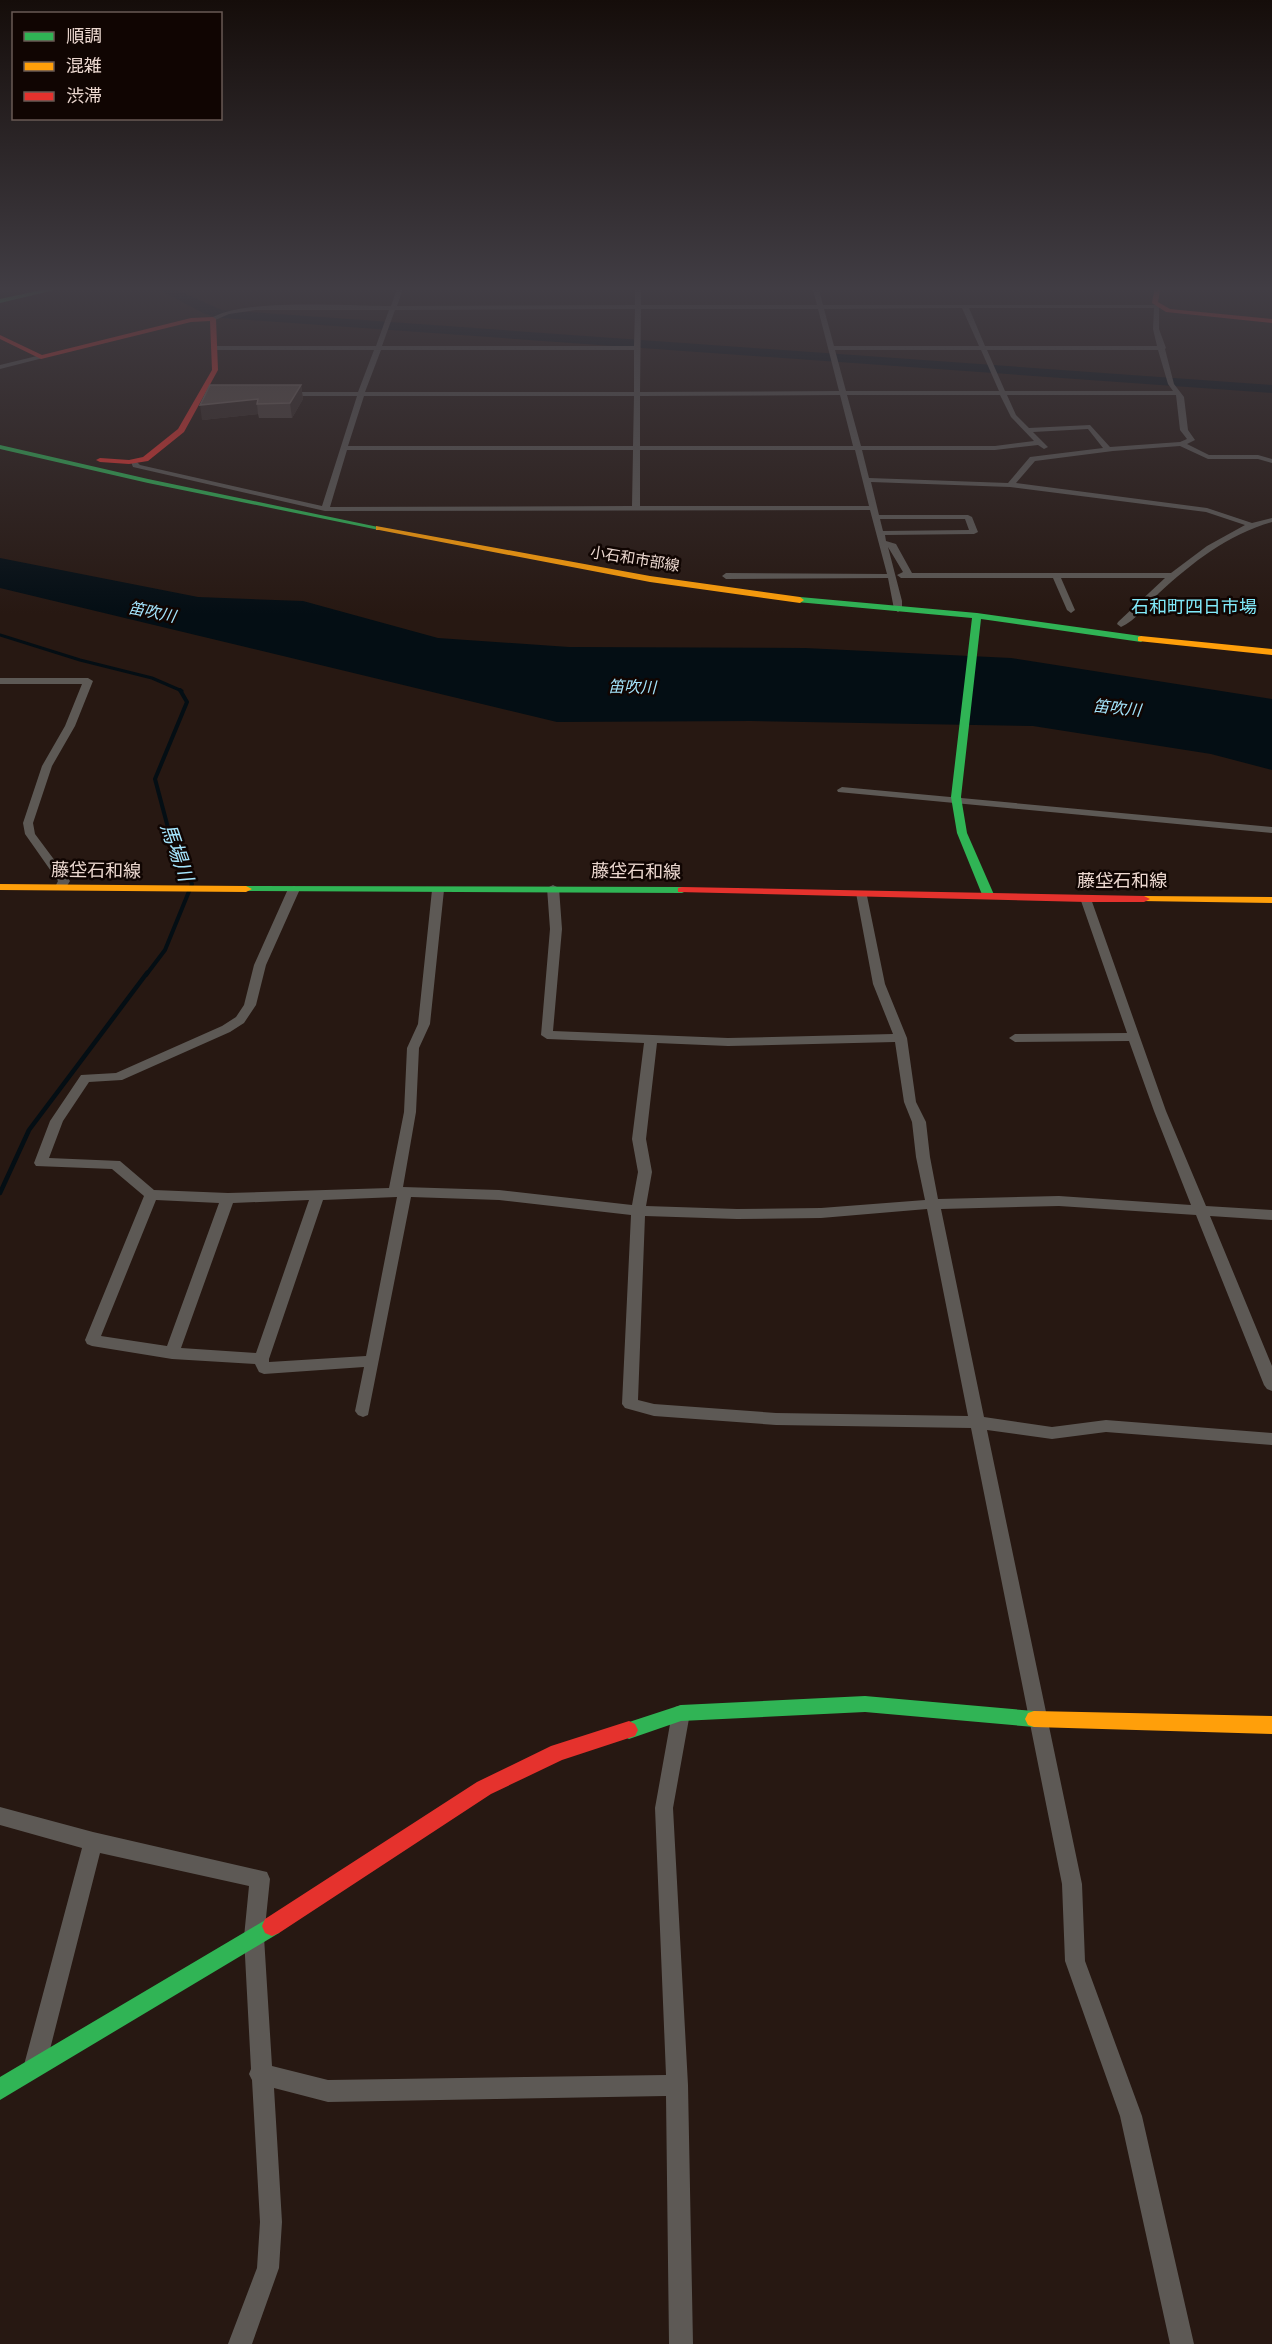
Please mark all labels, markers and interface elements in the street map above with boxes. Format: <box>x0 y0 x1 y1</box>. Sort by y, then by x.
legend <box>12 12 222 120</box>
text: 順調 <box>66 25 102 46</box>
text: 混雑 <box>66 55 102 76</box>
text: 渋滞 <box>66 85 102 106</box>
street label: 小石和市部線 <box>589 543 681 575</box>
district label: 石和町四日市場 <box>1131 596 1257 617</box>
water label: 笛吹川 <box>127 598 179 626</box>
water label: 笛吹川 <box>608 677 658 697</box>
water label: 笛吹川 <box>1092 696 1144 720</box>
water label: 馬場川 <box>156 820 199 886</box>
street label: 藤垈石和線 <box>51 859 141 881</box>
street label: 藤垈石和線 <box>591 860 681 882</box>
street label: 藤垈石和線 <box>1077 870 1167 891</box>

